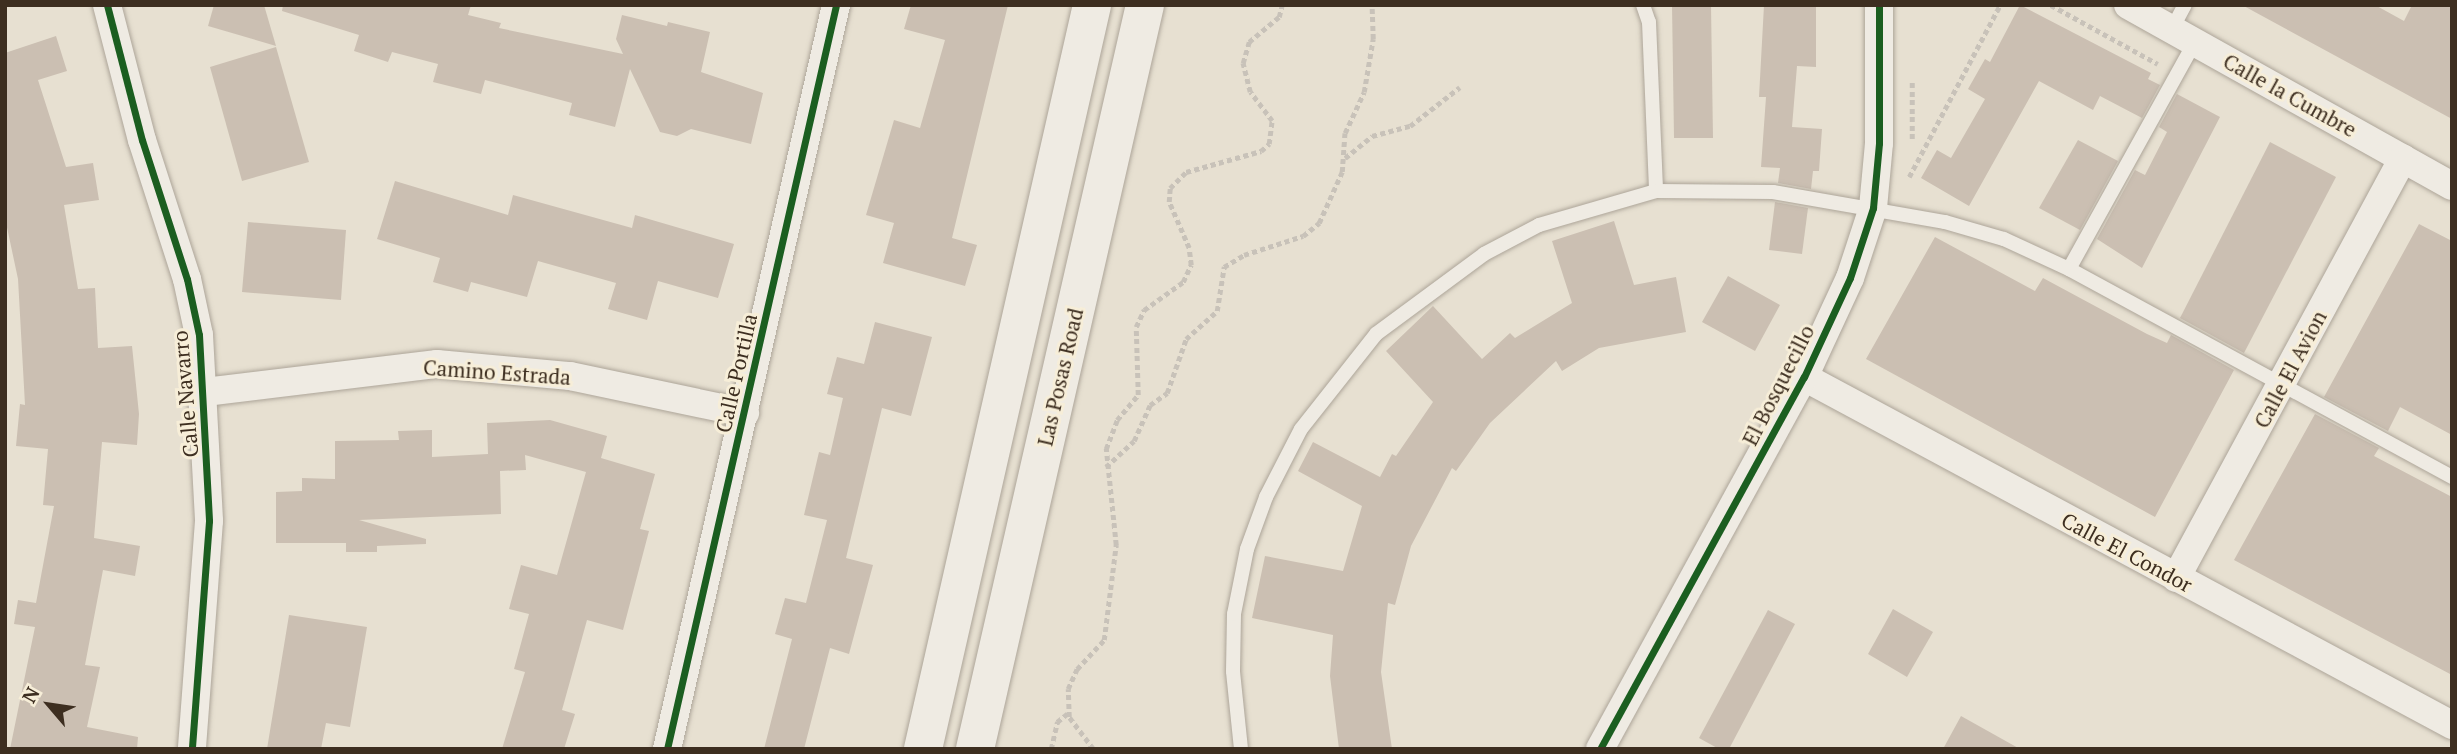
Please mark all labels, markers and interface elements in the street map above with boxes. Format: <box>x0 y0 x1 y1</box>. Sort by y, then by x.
street label: Calle la Cumbre <box>2219 48 2361 142</box>
street label: Las Posas Road <box>1032 306 1088 448</box>
street label: Calle El Avion <box>2248 306 2332 432</box>
street label: Calle Portilla <box>710 311 762 435</box>
street label: El Bosquecillo <box>1737 321 1819 449</box>
street label: Calle Navarro <box>167 329 203 459</box>
street label: Camino Estrada <box>422 354 572 390</box>
street label: Calle El Condor <box>2057 507 2197 597</box>
north arrow <box>14 670 84 740</box>
text: N <box>16 682 45 707</box>

